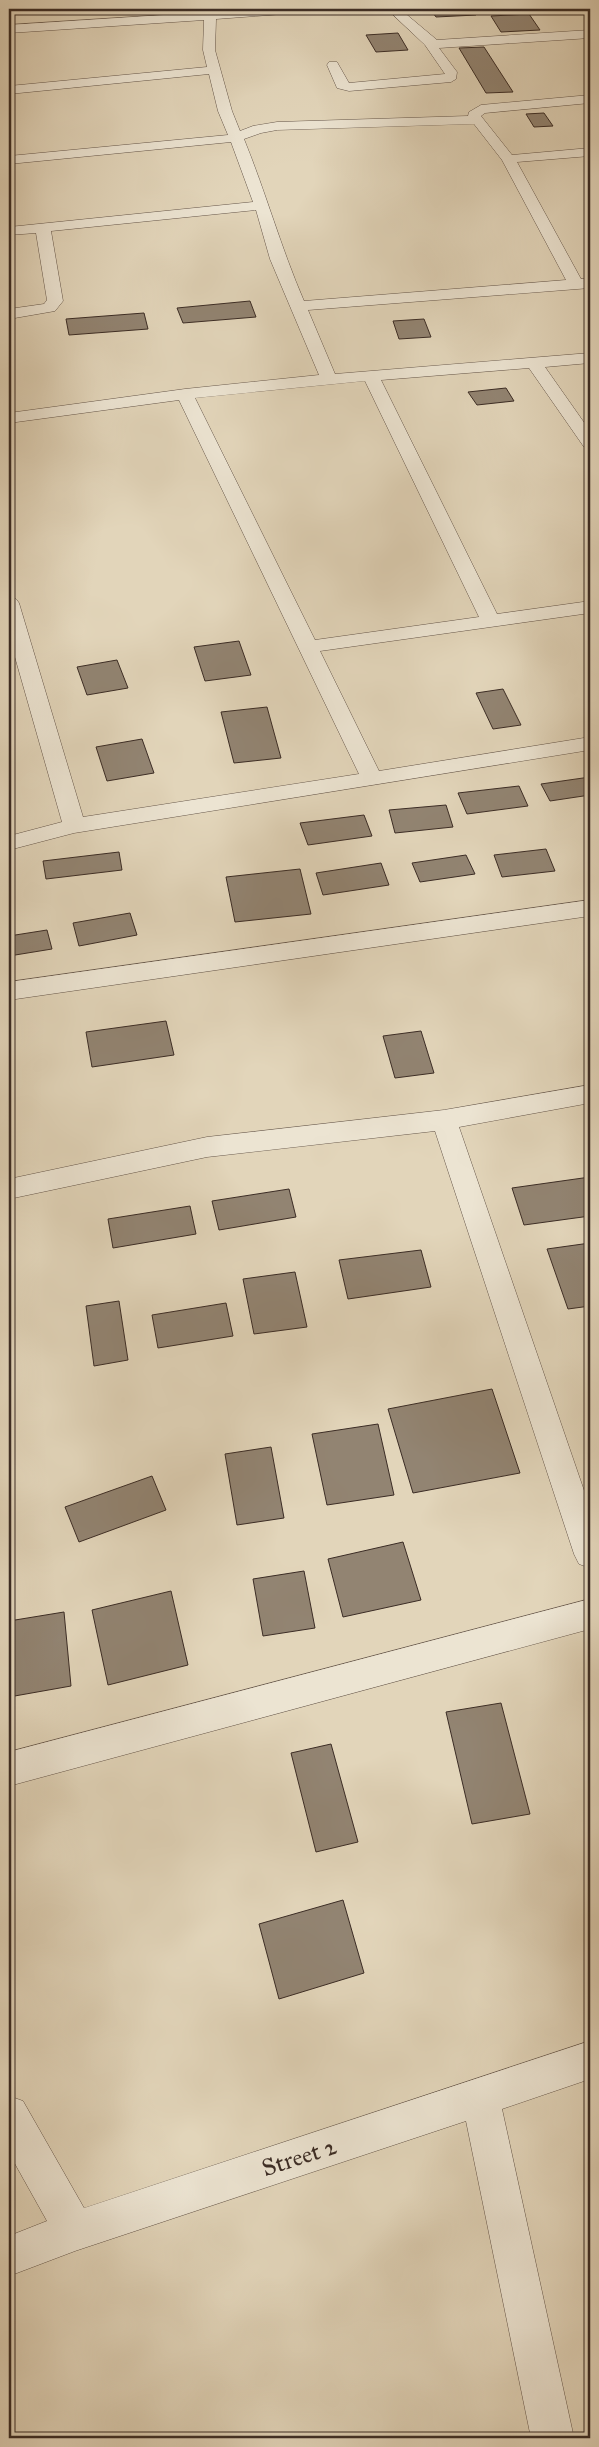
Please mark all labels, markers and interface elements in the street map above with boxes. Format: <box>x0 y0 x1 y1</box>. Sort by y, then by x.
street label: Street 2 <box>258 2131 340 2183</box>

